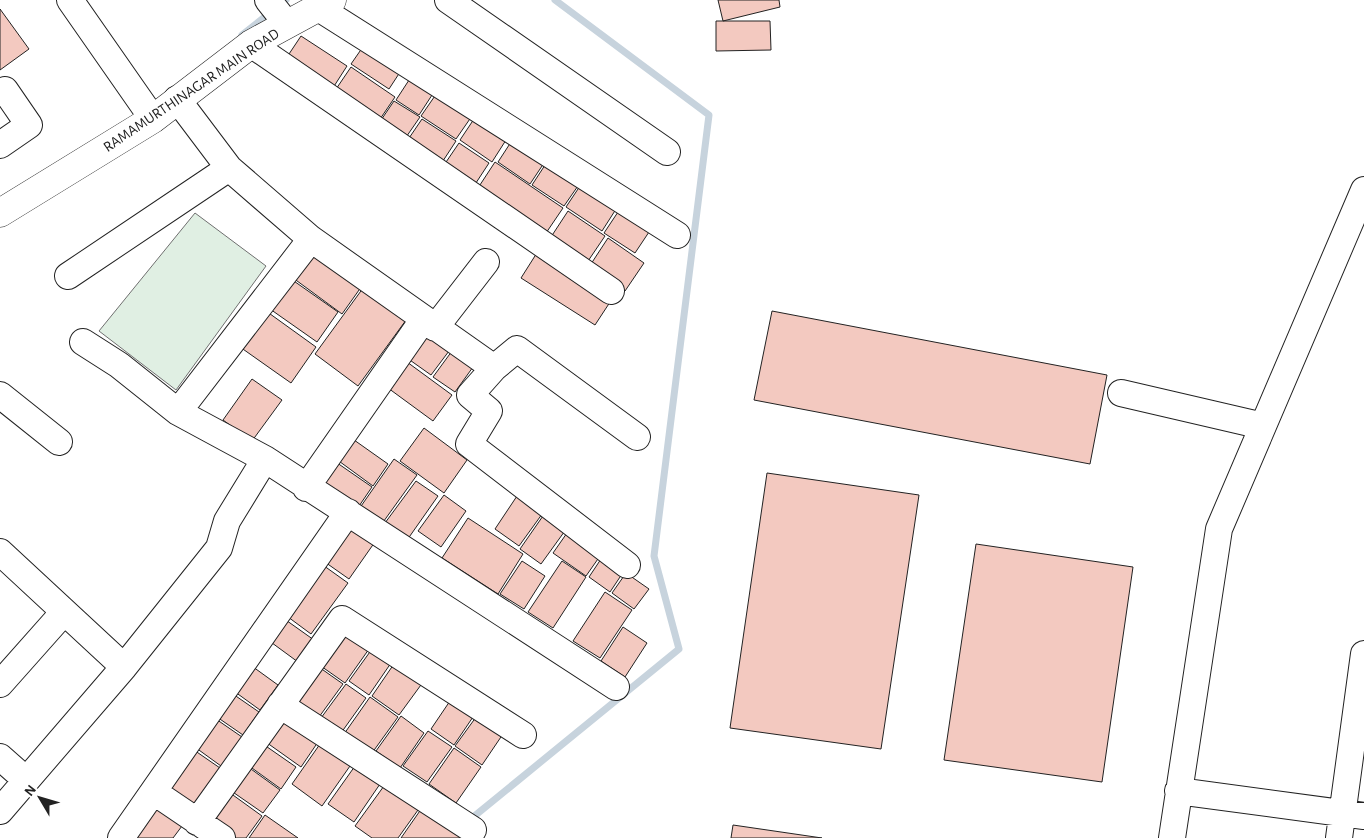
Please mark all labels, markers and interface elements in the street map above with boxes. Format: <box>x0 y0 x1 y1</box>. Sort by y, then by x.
street label: RAMAMURTHINAGAR MAIN ROAD <box>101 26 282 155</box>
north arrow <box>15 773 65 823</box>
text: N <box>22 782 39 799</box>

